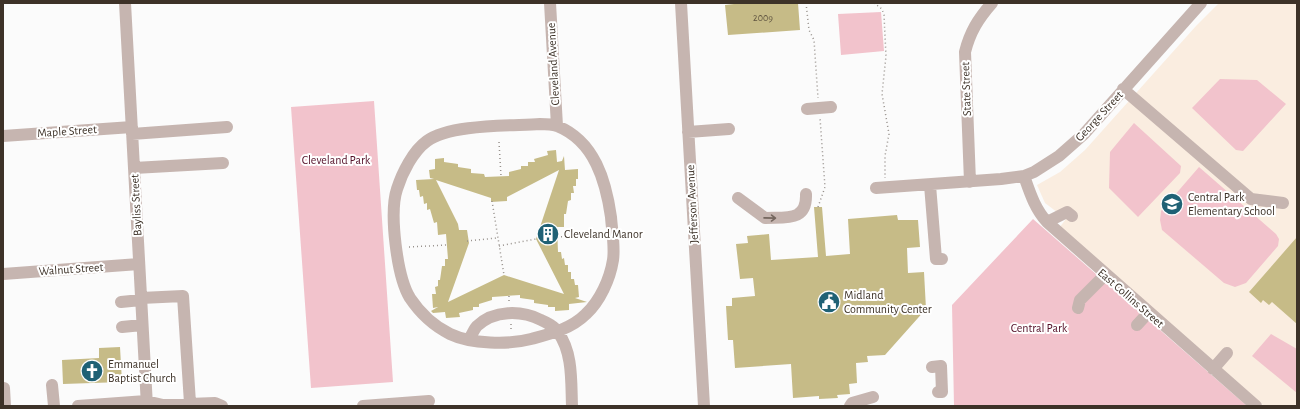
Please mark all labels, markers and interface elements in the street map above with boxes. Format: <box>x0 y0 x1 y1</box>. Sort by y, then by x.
house number: 2009 <box>753 13 773 23</box>
street label: Cleveland Avenue <box>545 22 561 106</box>
street label: State Street <box>959 61 973 116</box>
street label: George Street <box>1073 88 1125 143</box>
street label: Maple Street <box>37 123 97 139</box>
park label: Cleveland Park <box>302 154 371 166</box>
street label: Jefferson Avenue <box>684 164 700 244</box>
street label: Bayliss Street <box>128 174 145 236</box>
school or university icon: Central Park Elementary School <box>1159 191 1185 217</box>
place label: Central Park Elementary School <box>1188 191 1275 218</box>
one-way arrow <box>763 214 776 221</box>
building icon: Cleveland Manor <box>535 221 561 247</box>
place label: Cleveland Manor <box>564 228 643 240</box>
street label: Walnut Street <box>38 261 104 277</box>
street label: East Collins Street <box>1096 266 1166 330</box>
public building icon: Midland Community Center <box>816 289 842 315</box>
place label: Midland Community Center <box>844 289 932 316</box>
park label: Central Park <box>1011 322 1068 334</box>
church icon: Emmanuel Baptist Church <box>79 358 105 384</box>
place label: Emmanuel Baptist Church <box>108 358 176 384</box>

